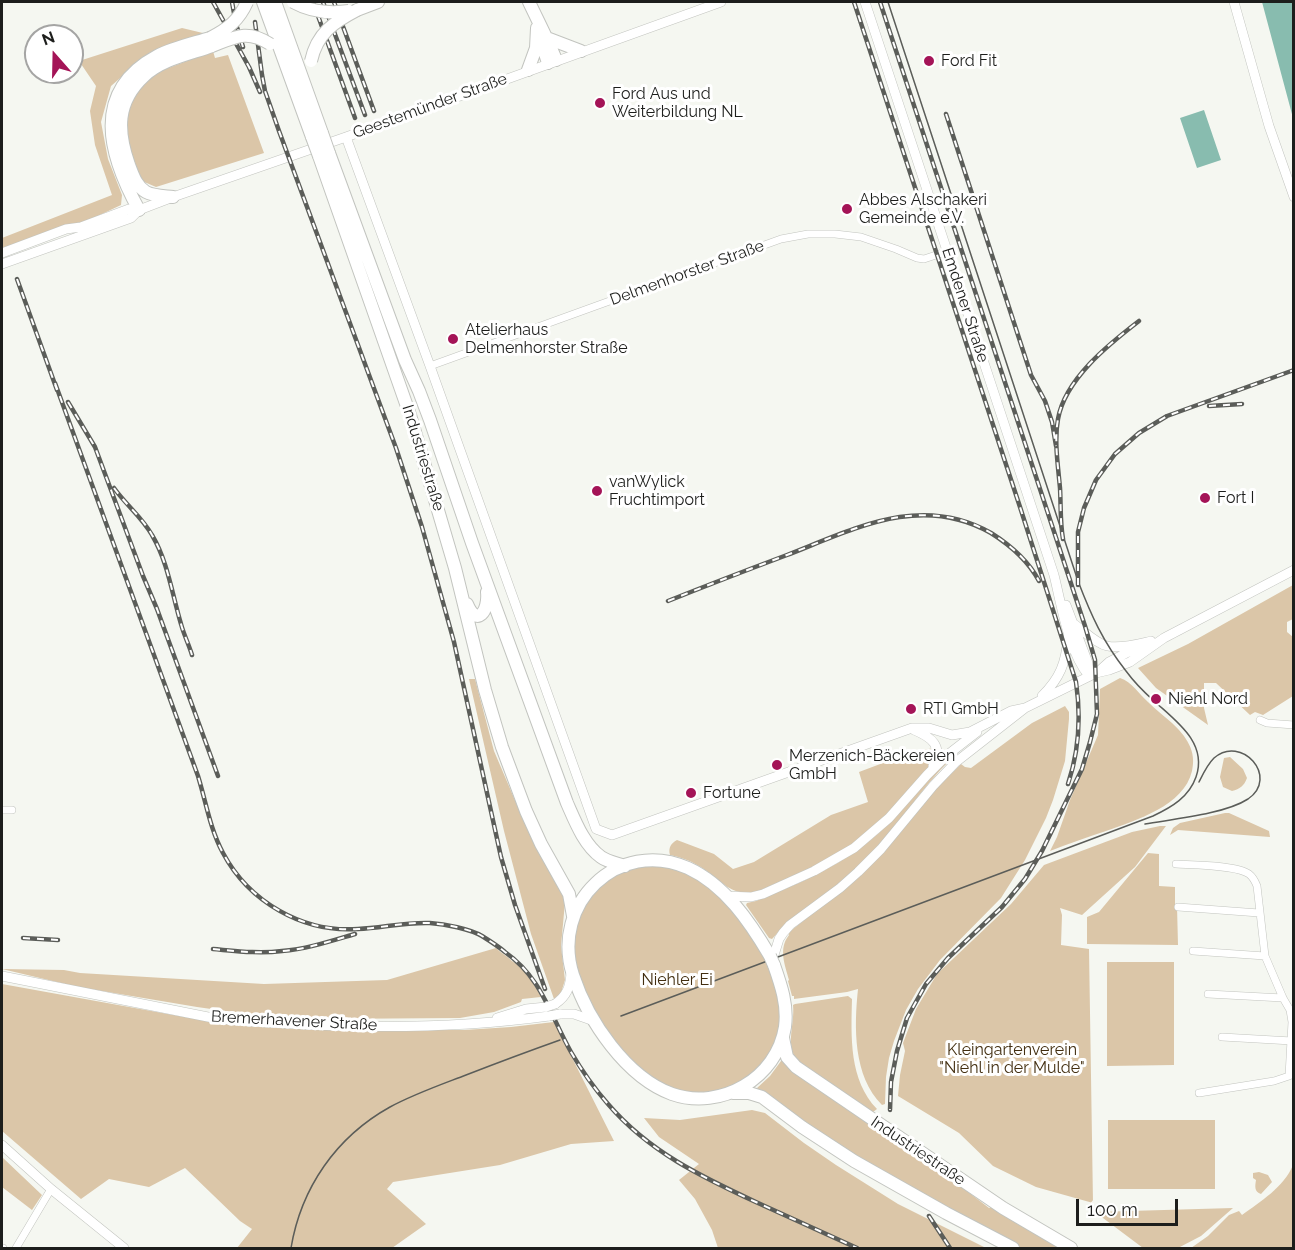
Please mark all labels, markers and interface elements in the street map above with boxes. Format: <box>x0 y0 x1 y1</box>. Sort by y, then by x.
north arrow <box>24 24 84 84</box>
text: N <box>39 27 57 50</box>
place label: Ford Fit <box>941 51 997 71</box>
marker: Ford Fit <box>922 54 936 68</box>
street label: Geestemünder Straße <box>350 69 510 143</box>
place label: Ford Aus und Weiterbildung NL <box>612 84 743 122</box>
marker: Ford Aus und Weiterbildung NL <box>593 96 607 110</box>
place label: Abbes Alschakeri Gemeinde e.V. <box>859 190 987 228</box>
marker: Abbes Alschakeri Gemeinde e.V. <box>840 202 854 216</box>
street label: Delmenhorster Straße <box>607 236 767 310</box>
street label: Emdener Straße <box>937 245 993 365</box>
place label: Atelierhaus Delmenhorster Straße <box>465 320 628 358</box>
marker: Atelierhaus Delmenhorster Straße <box>446 332 460 346</box>
street label: Industriestraße <box>398 403 448 513</box>
place label: vanWylick Fruchtimport <box>609 472 705 510</box>
marker: vanWylick Fruchtimport <box>590 484 604 498</box>
place label: Fort I <box>1217 488 1254 508</box>
marker: Fort I <box>1198 491 1212 505</box>
place label: Niehl Nord <box>1168 689 1248 709</box>
marker: Niehl Nord <box>1149 692 1163 706</box>
place label: RTI GmbH <box>923 699 999 719</box>
marker: RTI GmbH <box>904 702 918 716</box>
place label: Merzenich-Bäckereien GmbH <box>789 746 955 784</box>
marker: Merzenich-Bäckereien GmbH <box>770 758 784 772</box>
place label: Fortune <box>703 783 761 803</box>
marker: Fortune <box>684 786 698 800</box>
park label: Niehler Ei <box>641 970 713 990</box>
street label: Bremerhavener Straße <box>210 1007 378 1035</box>
park label: Kleingartenverein "Niehl in der Mulde" <box>939 1040 1085 1078</box>
street label: Industriestraße <box>867 1112 969 1190</box>
scale bar <box>1079 1187 1181 1225</box>
text: 100 m <box>1087 1199 1138 1220</box>

